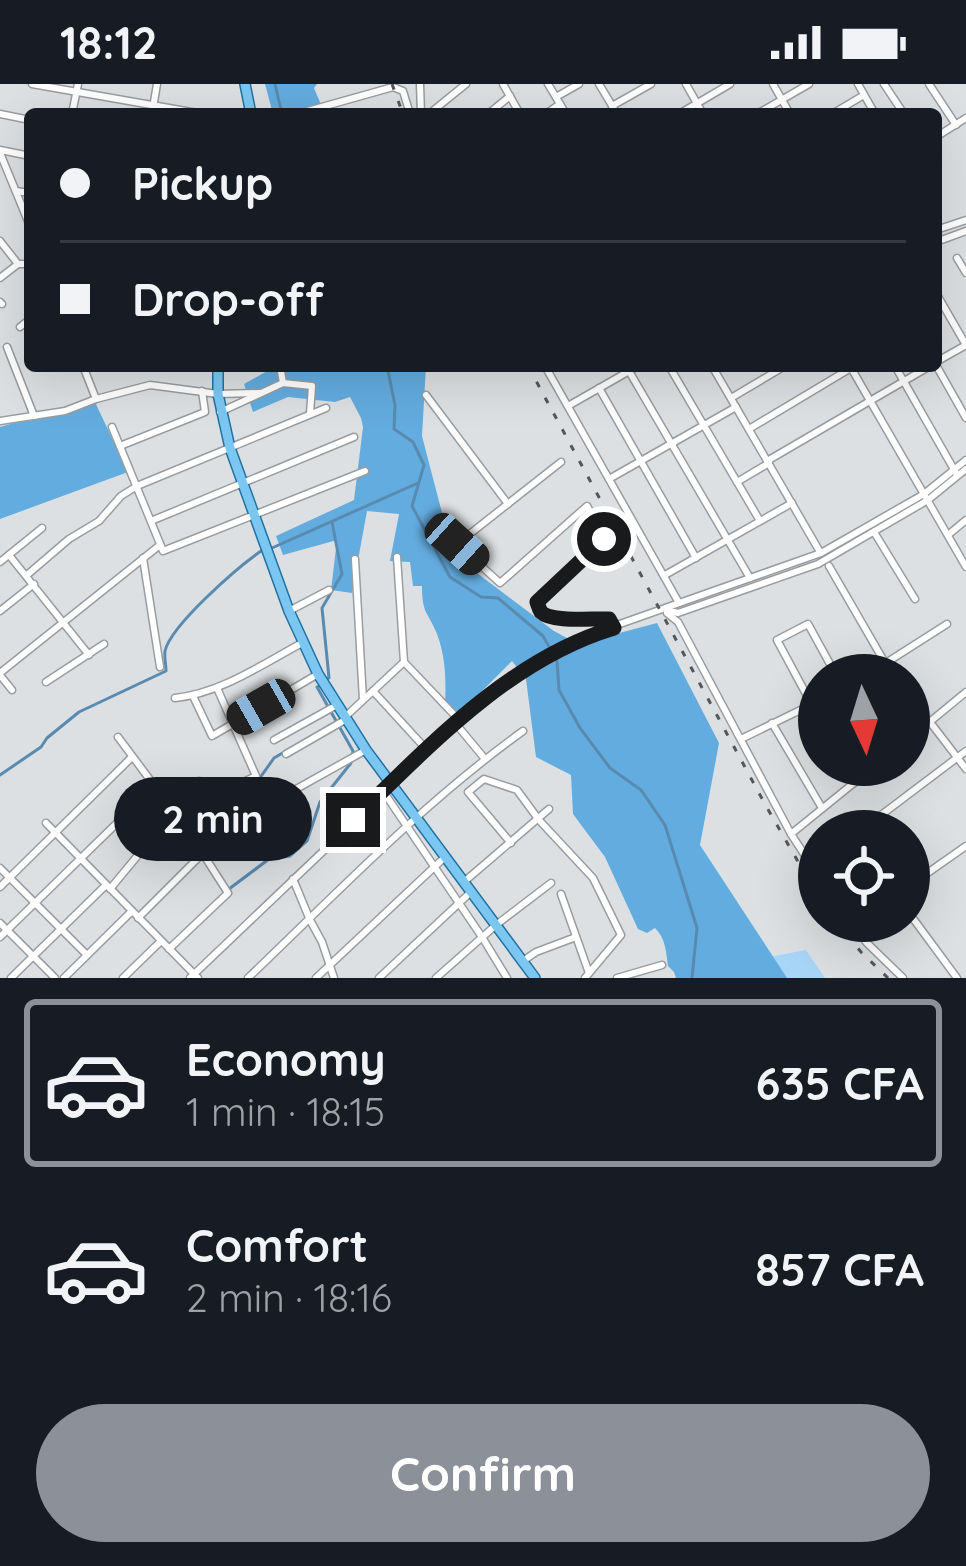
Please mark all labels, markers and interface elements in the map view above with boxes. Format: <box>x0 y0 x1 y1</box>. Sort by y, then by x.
text: 18:12 <box>60 14 158 70</box>
text: Pickup <box>132 155 273 211</box>
text: Drop-off <box>132 271 324 327</box>
car <box>418 507 496 581</box>
route start <box>577 512 631 566</box>
north arrow <box>798 654 930 786</box>
map controls <box>798 654 930 942</box>
car <box>221 673 301 741</box>
callout: 2 min <box>113 778 311 862</box>
route end <box>326 793 380 847</box>
text: 2 min <box>162 794 264 843</box>
button: locate <box>798 810 930 942</box>
icon: car <box>42 1029 150 1137</box>
text: Economy <box>186 1031 386 1087</box>
text: 635 CFA <box>756 1055 924 1111</box>
text: 1 min · 18:15 <box>186 1087 385 1136</box>
icon: car <box>42 1215 150 1323</box>
text: Comfort <box>186 1217 368 1273</box>
text: 857 CFA <box>755 1241 924 1297</box>
text: 2 min · 18:16 <box>186 1273 392 1322</box>
button: Confirm <box>36 1404 930 1542</box>

